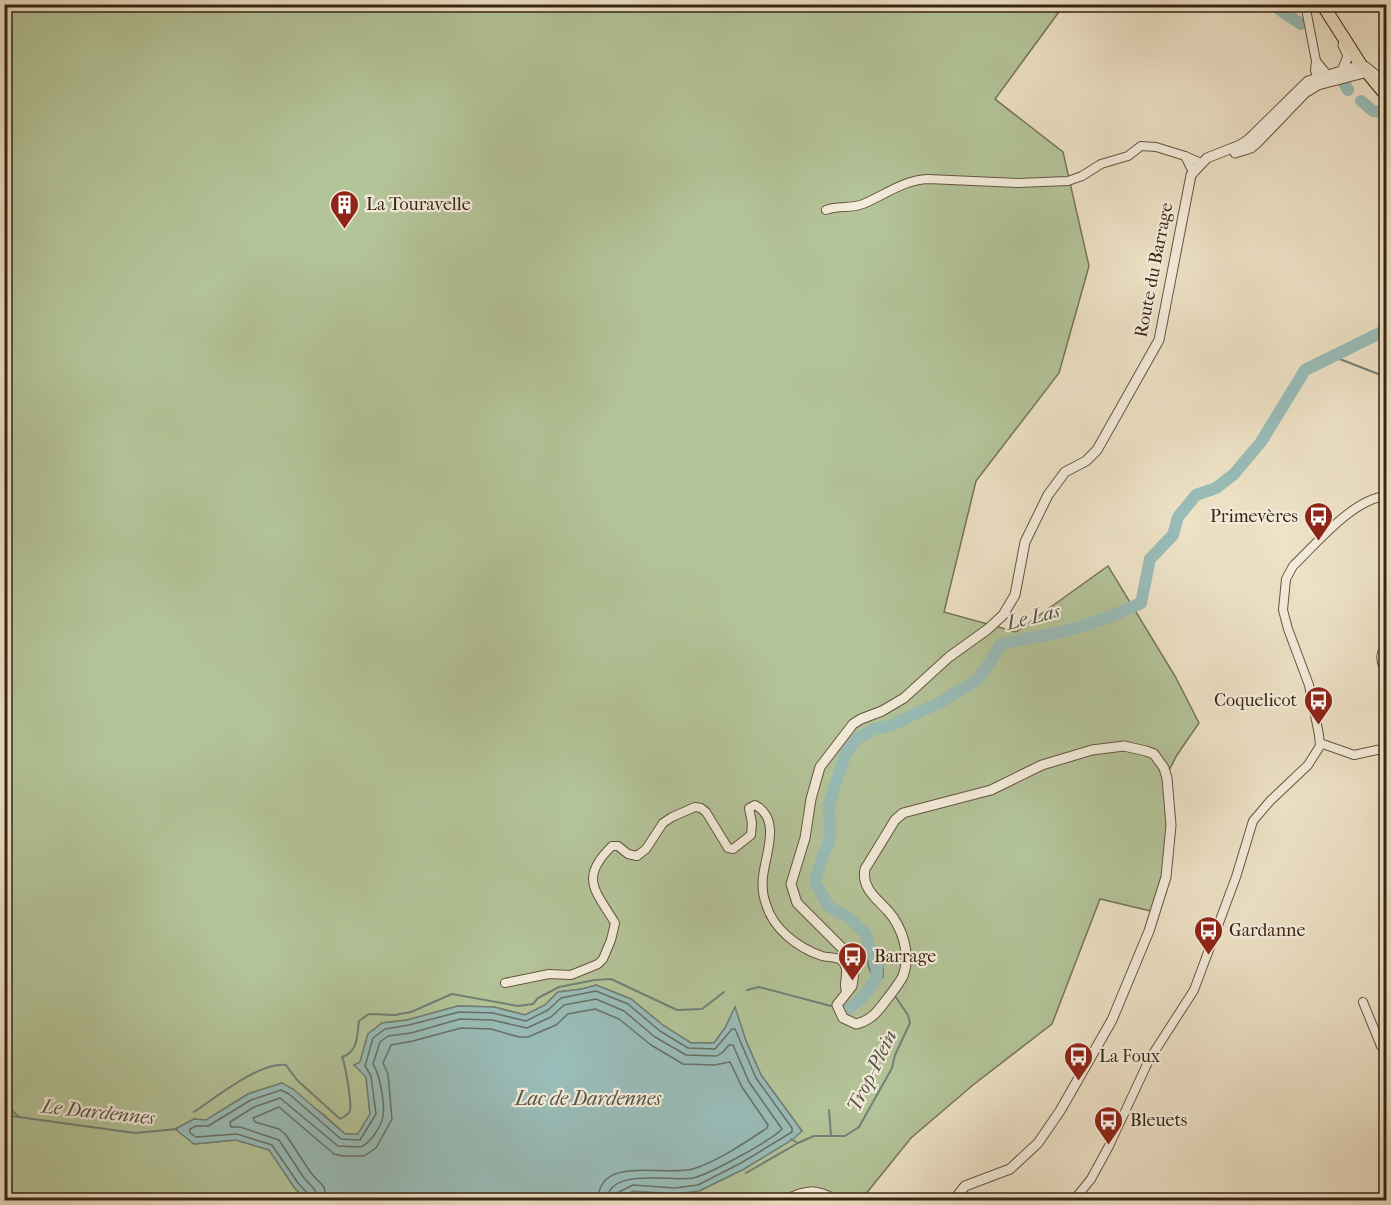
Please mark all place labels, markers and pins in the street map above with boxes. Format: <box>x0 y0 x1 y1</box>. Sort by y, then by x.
building icon: La Touravelle <box>329 188 361 230</box>
place label: La Touravelle <box>366 194 471 215</box>
bus stop icon: Primevères <box>1303 500 1335 542</box>
place label: Primevères <box>1210 506 1298 527</box>
bus stop icon: Coquelicot <box>1302 684 1334 726</box>
place label: Coquelicot <box>1214 690 1298 711</box>
bus stop icon: Gardanne <box>1192 914 1224 956</box>
place label: Gardanne <box>1229 920 1305 941</box>
bus stop icon: Barrage <box>837 940 869 982</box>
place label: Barrage <box>874 946 936 967</box>
bus stop icon: La Foux <box>1062 1040 1094 1082</box>
place label: La Foux <box>1099 1046 1161 1067</box>
bus stop icon: Bleuets <box>1093 1104 1125 1146</box>
place label: Bleuets <box>1130 1110 1188 1131</box>

